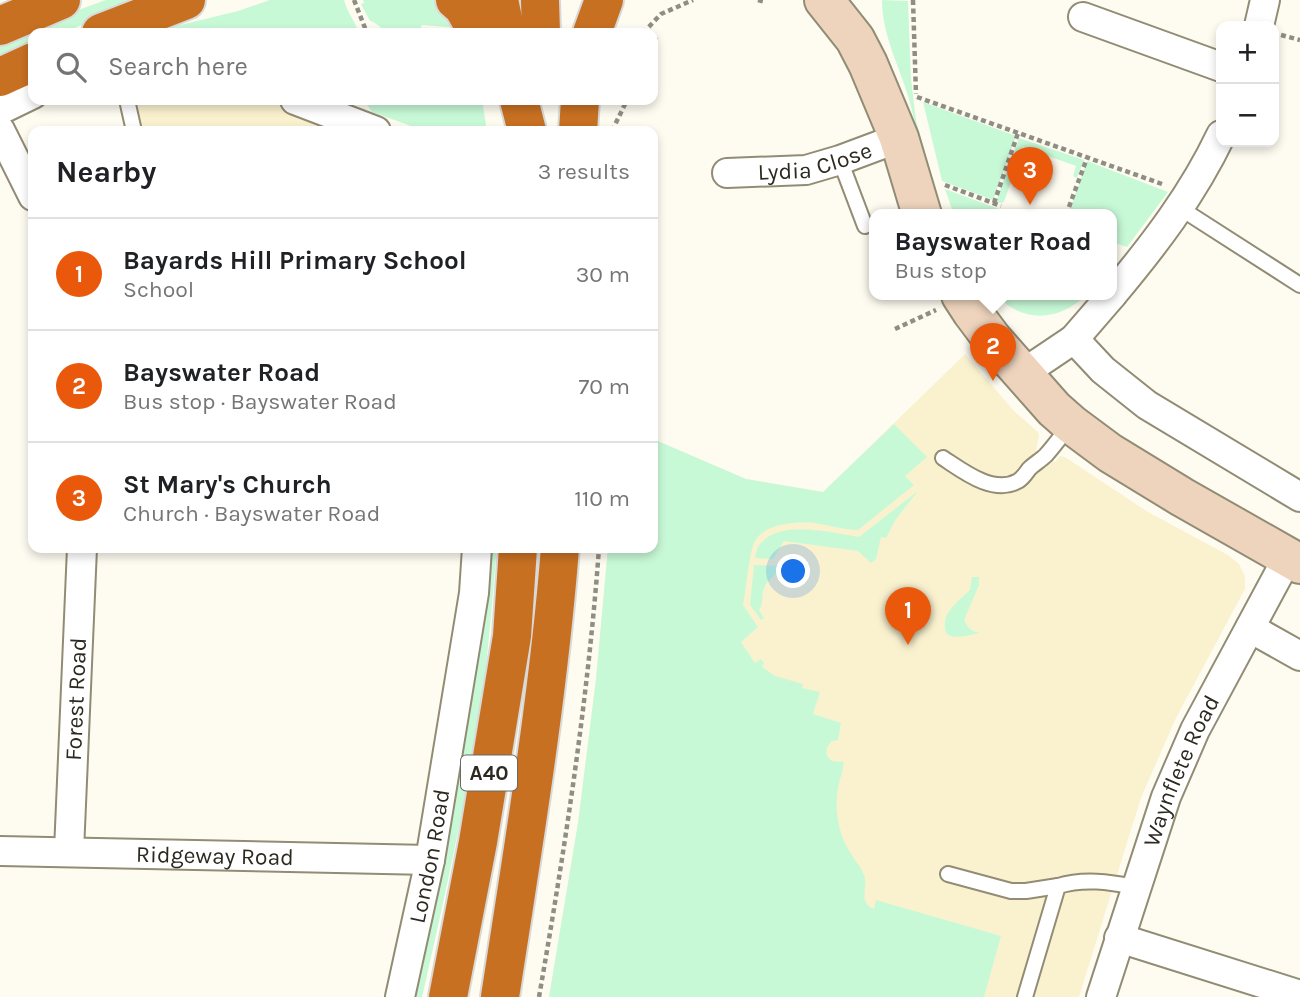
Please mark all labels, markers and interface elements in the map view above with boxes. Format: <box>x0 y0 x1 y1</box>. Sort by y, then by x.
map controls <box>1216 21 1279 147</box>
button: + <box>1216 21 1279 84</box>
search box <box>28 28 658 105</box>
icon: search <box>52 48 90 86</box>
text: Search here <box>108 51 248 82</box>
button: − <box>1216 84 1279 147</box>
street label: Lydia Close <box>757 136 876 186</box>
pin: 3 <box>1007 147 1053 205</box>
text: Nearby <box>56 154 156 190</box>
text: 3 results <box>538 158 630 185</box>
popup <box>869 209 1117 300</box>
text: Bayswater Road <box>894 226 1092 257</box>
text: Bayards Hill Primary School <box>123 245 467 276</box>
text: Bus stop <box>894 257 987 284</box>
text: 1 <box>75 261 83 288</box>
text: 30 m <box>576 261 630 288</box>
text: School <box>123 276 194 303</box>
pin: 2 <box>970 323 1016 381</box>
text: Bayswater Road <box>123 357 320 388</box>
text: 2 <box>72 373 86 400</box>
text: 70 m <box>579 373 630 400</box>
text: Bus stop · Bayswater Road <box>123 388 397 415</box>
text: St Mary's Church <box>123 469 332 500</box>
text: 3 <box>72 485 86 512</box>
text: 110 m <box>574 485 630 512</box>
text: Church · Bayswater Road <box>123 500 380 527</box>
your location <box>776 554 810 588</box>
pin: 1 <box>885 587 931 645</box>
street label: Forest Road <box>60 637 92 761</box>
street label: Waynflete Road <box>1138 691 1225 850</box>
road number: A40 <box>461 756 517 790</box>
street label: London Road <box>404 787 455 926</box>
street label: Ridgeway Road <box>136 841 294 871</box>

